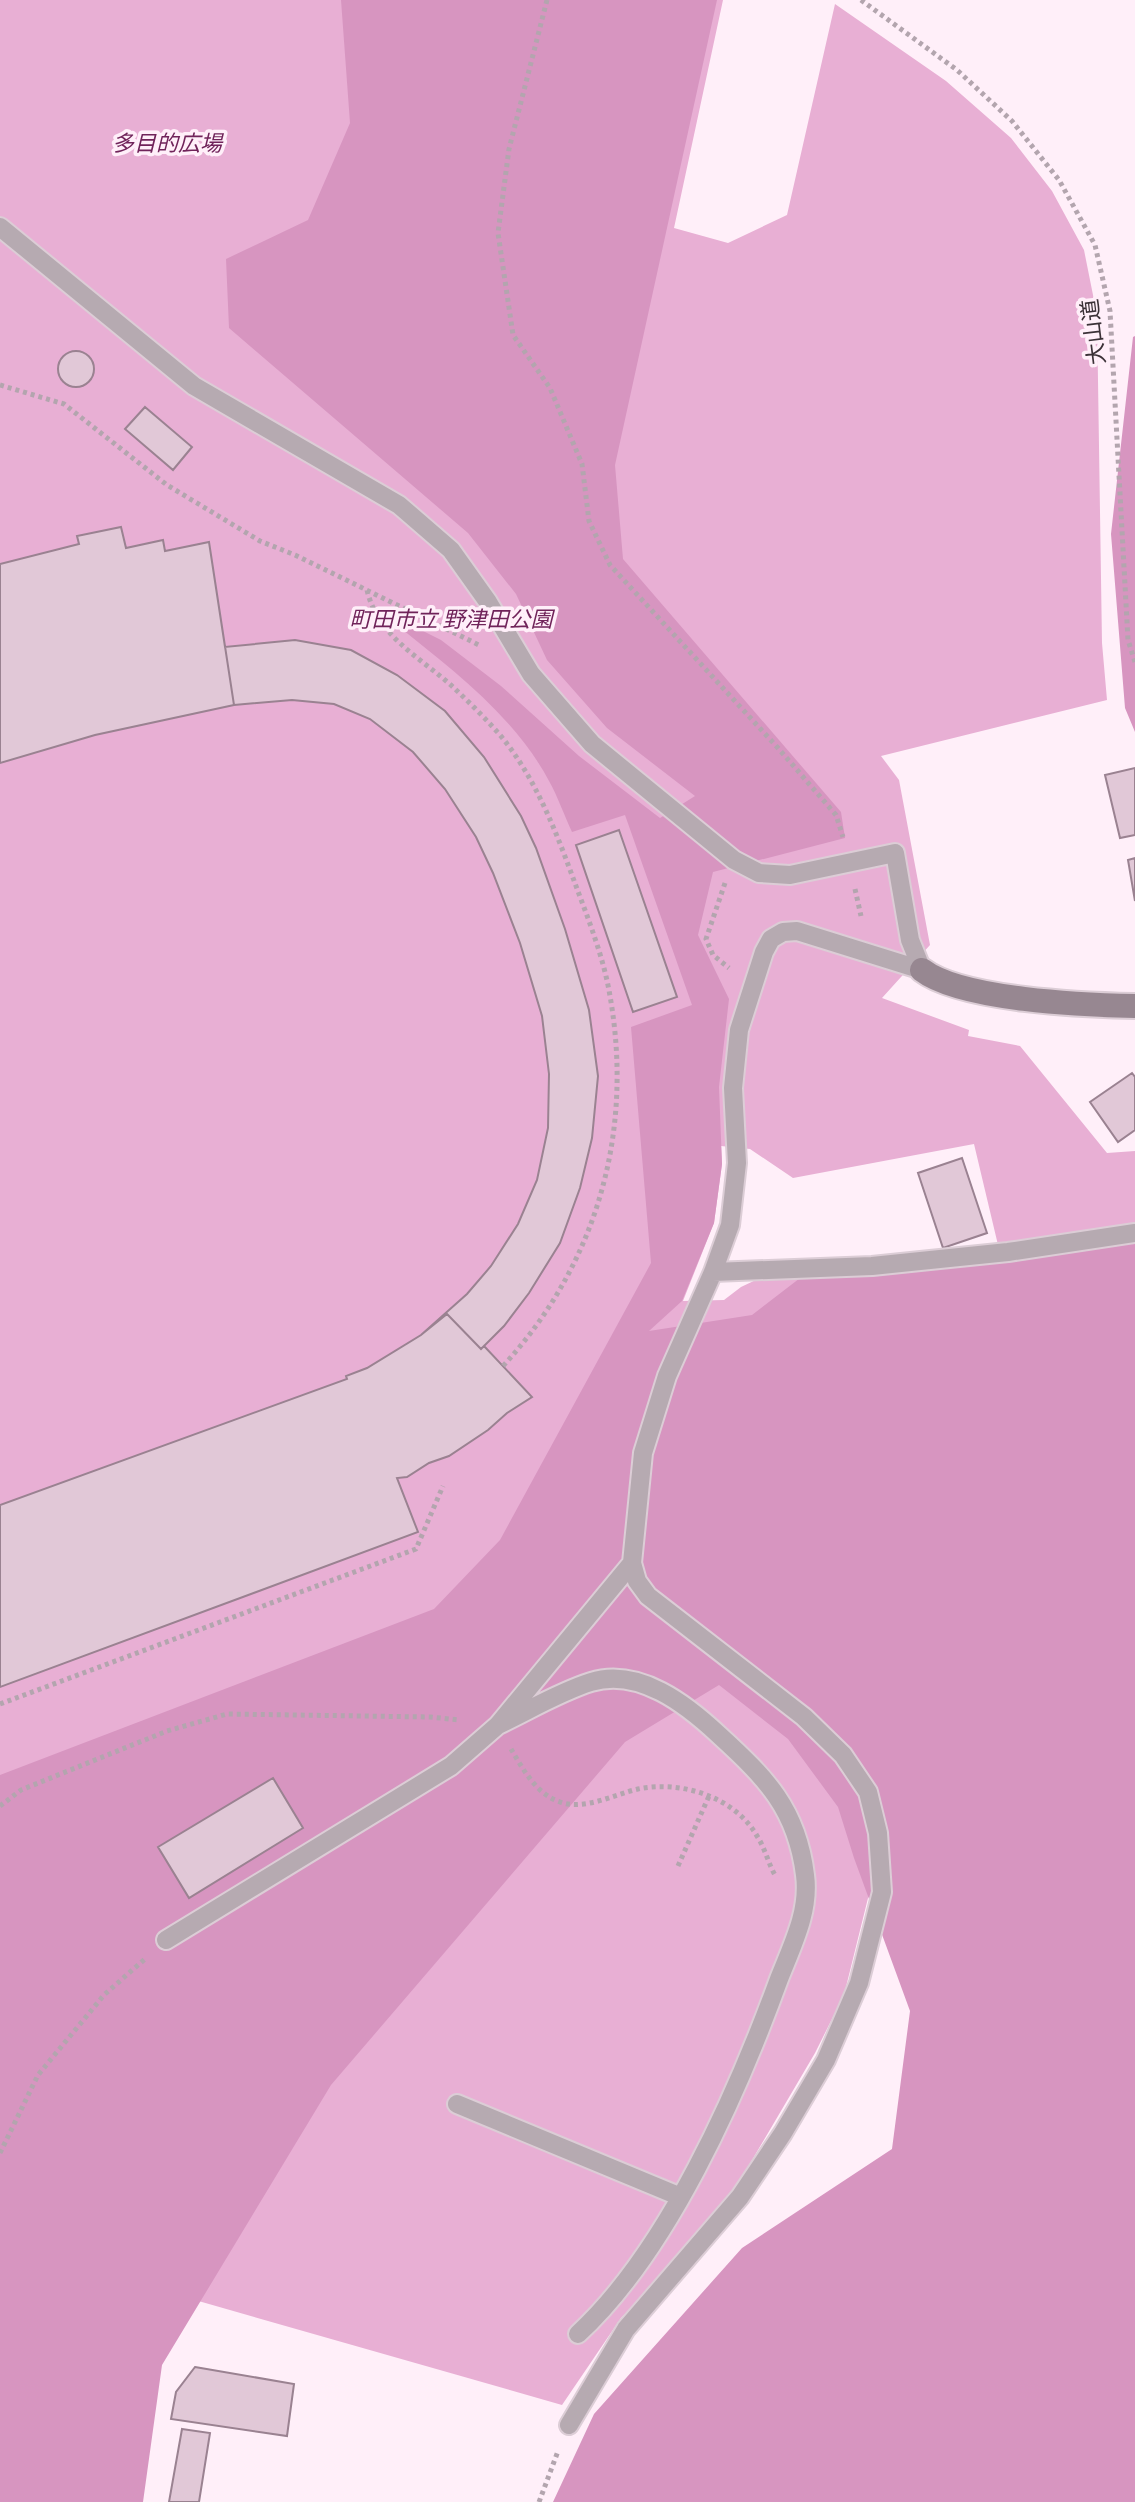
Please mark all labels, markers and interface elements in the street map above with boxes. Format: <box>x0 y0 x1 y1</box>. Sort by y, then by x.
park label: 多目的広場 <box>112 129 225 157</box>
street label: 大山道 <box>1075 298 1111 366</box>
park label: 町田市立 野津田公園 <box>350 605 555 633</box>

